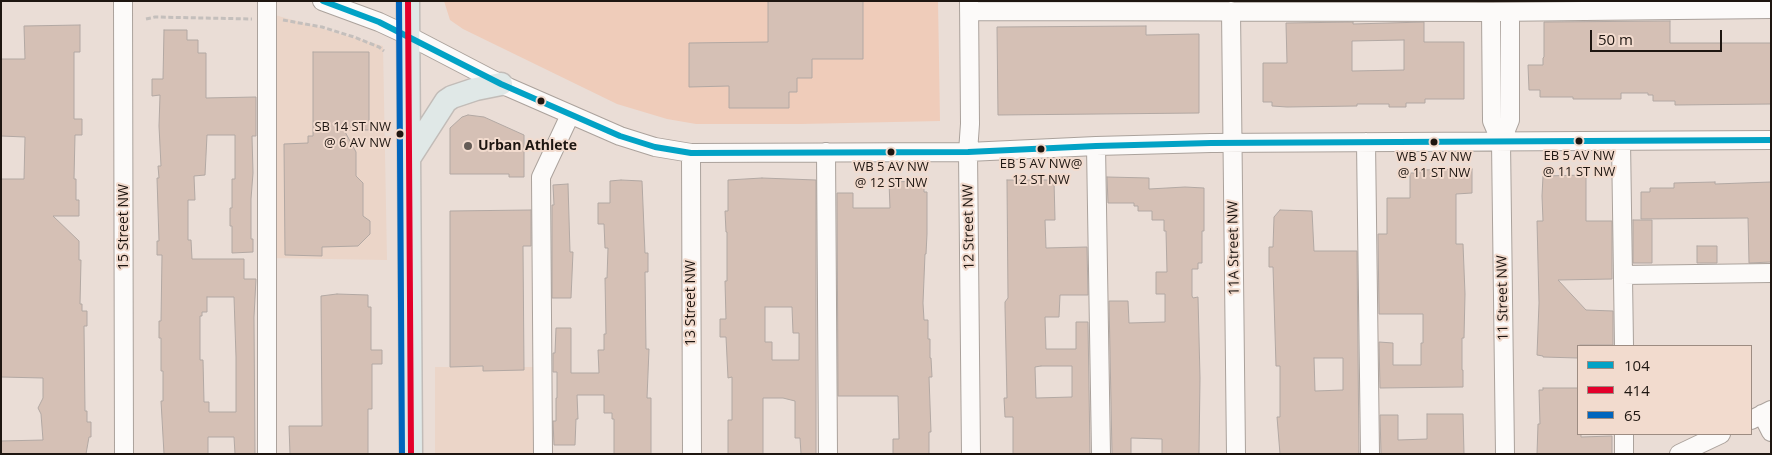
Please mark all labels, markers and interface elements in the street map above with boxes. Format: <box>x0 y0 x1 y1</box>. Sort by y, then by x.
scale bar <box>1592 20 1724 52</box>
text: 50 m <box>1598 29 1633 49</box>
unlabelled marker <box>536 96 546 106</box>
place label: SB 14 ST NW @ 6 AV NW <box>314 119 391 150</box>
marker: SB 14 ST NW @ 6 AV NW <box>395 129 405 139</box>
marker: EB 5 AV NW @ 11 ST NW <box>1574 136 1584 146</box>
marker: WB 5 AV NW @ 11 ST NW <box>1429 137 1439 147</box>
place label: Urban Athlete <box>478 138 577 154</box>
marker: Urban Athlete <box>462 140 474 152</box>
marker: EB 5 AV NW@ 12 ST NW <box>1036 144 1046 154</box>
marker: WB 5 AV NW @ 12 ST NW <box>886 147 896 157</box>
place label: EB 5 AV NW @ 11 ST NW <box>1543 148 1615 179</box>
place label: WB 5 AV NW @ 11 ST NW <box>1396 149 1472 180</box>
place label: EB 5 AV NW@ 12 ST NW <box>1000 156 1082 187</box>
place label: WB 5 AV NW @ 12 ST NW <box>853 159 929 190</box>
street label: 15 Street NW <box>116 184 132 270</box>
street label: 12 Street NW <box>960 184 978 270</box>
street label: 11A Street NW <box>1225 201 1243 295</box>
street label: 11 Street NW <box>1494 255 1512 341</box>
street label: 13 Street NW <box>683 260 699 346</box>
legend <box>1577 345 1752 435</box>
text: 104 <box>1624 355 1650 375</box>
text: 414 <box>1624 380 1650 400</box>
text: 65 <box>1624 405 1641 425</box>

